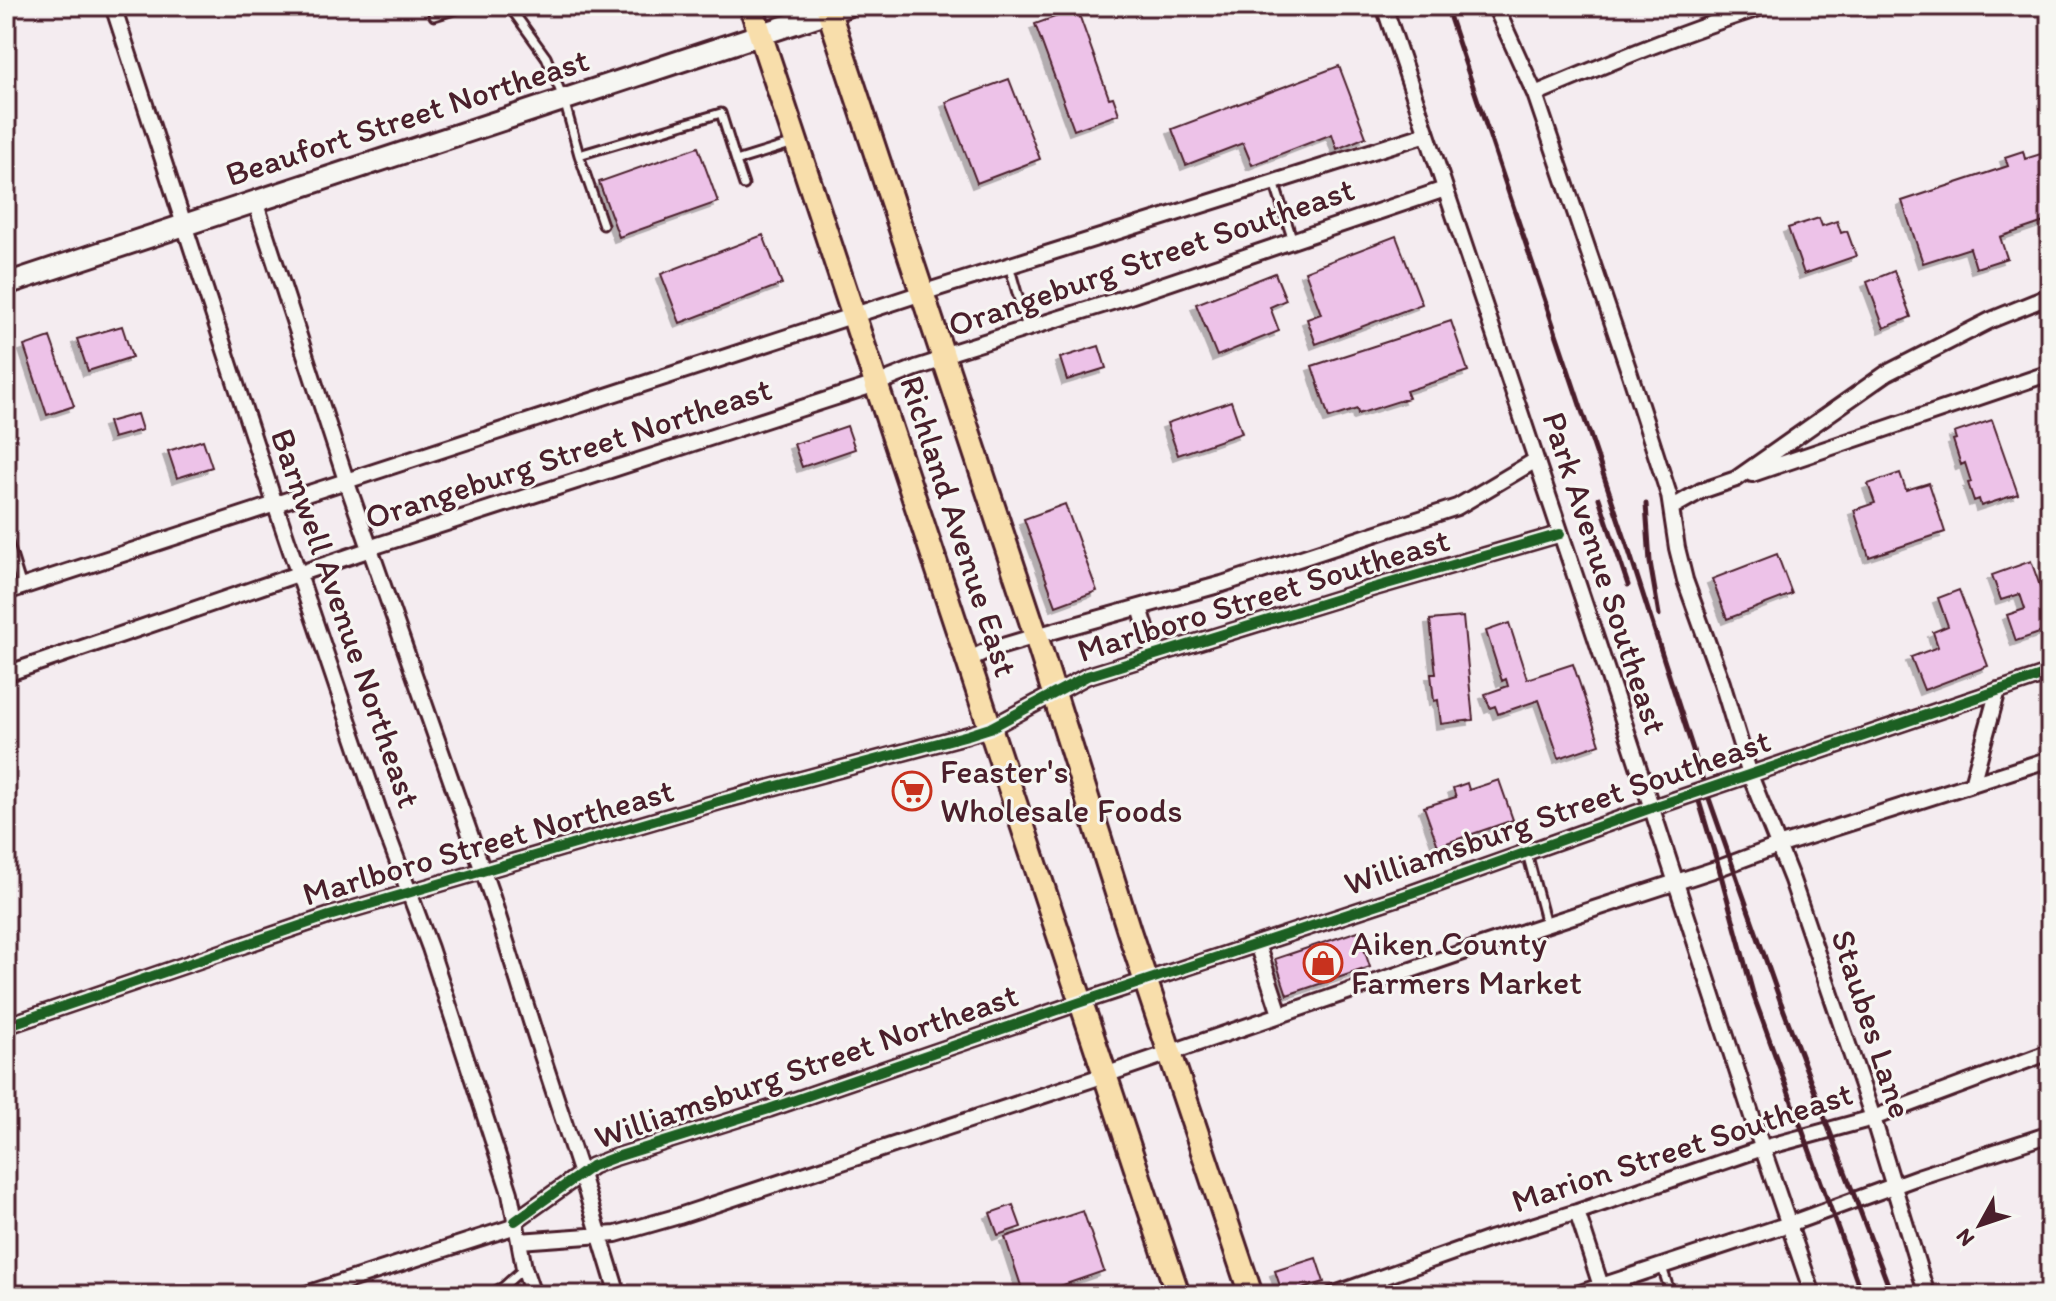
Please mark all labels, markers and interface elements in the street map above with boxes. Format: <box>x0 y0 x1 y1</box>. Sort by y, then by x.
street label: Beaufort Street Northeast <box>220 39 594 195</box>
street label: Orangeburg Street Southeast <box>943 168 1359 346</box>
street label: Orangeburg Street Northeast <box>360 368 777 538</box>
street label: Richland Avenue East <box>891 370 1027 682</box>
street label: Park Avenue Southeast <box>1533 407 1677 739</box>
street label: Barnwell Avenue Northeast <box>262 423 430 813</box>
street label: Marlboro Street Southeast <box>1072 519 1454 671</box>
street label: Williamsburg Street Southeast <box>1339 720 1776 904</box>
place label: Feaster's Wholesale Foods <box>940 751 1182 831</box>
street label: Marlboro Street Northeast <box>298 769 678 915</box>
supermarket icon: Feaster's Wholesale Foods <box>891 770 933 812</box>
place label: Aiken County Farmers Market <box>1351 923 1582 1003</box>
street label: Staubes Lane <box>1822 925 1922 1123</box>
shop icon: Aiken County Farmers Market <box>1302 942 1344 984</box>
street label: Williamsburg Street Northeast <box>589 974 1023 1158</box>
street label: Marion Street Southeast <box>1506 1073 1858 1221</box>
north arrow <box>1940 1185 2020 1265</box>
text: N <box>1950 1223 1980 1252</box>

